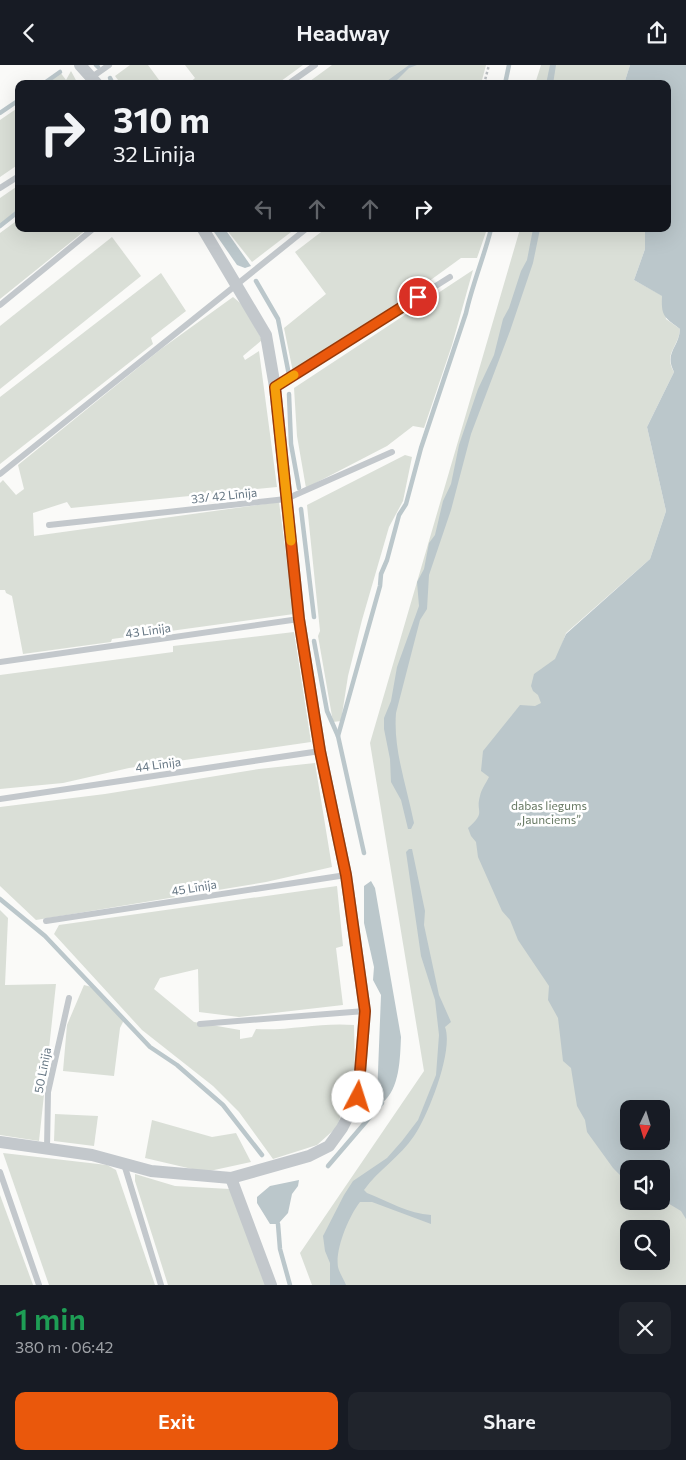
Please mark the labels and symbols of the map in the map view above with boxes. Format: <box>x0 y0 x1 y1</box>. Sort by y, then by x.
pin <box>397 276 439 318</box>
street label: 33/ 42 Līnija <box>190 485 258 505</box>
street label: 43 Līnija <box>124 620 172 640</box>
street label: 44 Līnija <box>134 754 182 774</box>
park label: dabas liegums „Jaunciems” <box>511 798 587 827</box>
street label: 45 Līnija <box>170 877 218 897</box>
street label: 50 Līnija <box>31 1046 53 1094</box>
position arrow <box>331 1070 383 1122</box>
north arrow <box>620 1100 670 1150</box>

